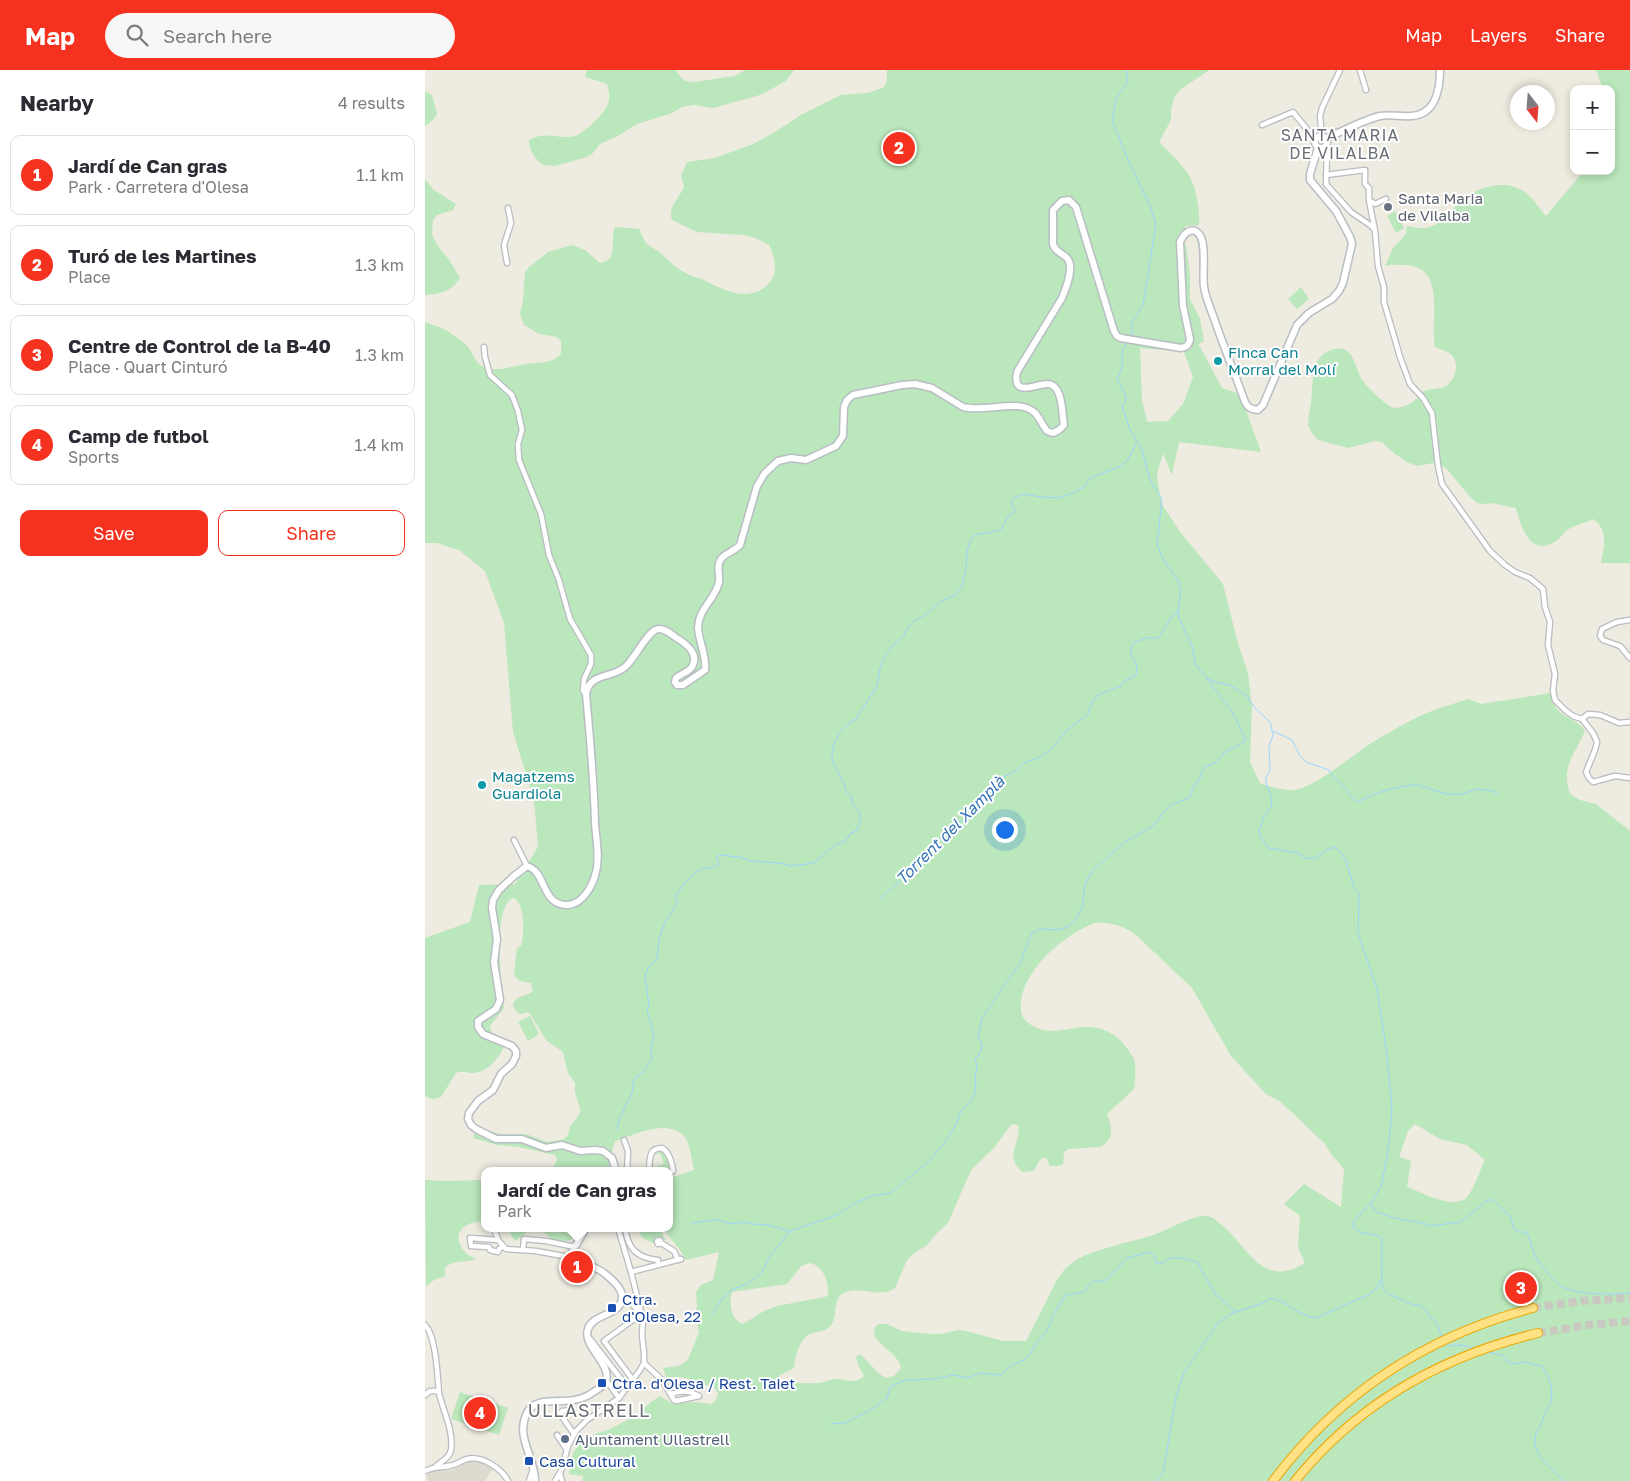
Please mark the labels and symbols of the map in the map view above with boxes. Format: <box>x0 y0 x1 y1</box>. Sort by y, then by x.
north arrow <box>1510 85 1555 130</box>
district label: SANTA MARIA DE VILALBA <box>1281 125 1399 163</box>
pin: 2 <box>883 129 915 167</box>
place label: Santa Maria de Vilalba <box>1398 189 1483 224</box>
marker: Santa Maria de Vilalba <box>1382 201 1394 213</box>
place label: Finca Can Morral del Molí <box>1228 343 1337 378</box>
marker: Finca Can Morral del Molí <box>1212 355 1224 367</box>
place label: Magatzems Guardiola <box>492 767 575 802</box>
water label: Torrent del Xamplà <box>891 771 1009 889</box>
marker: Magatzems Guardiola <box>476 779 488 791</box>
your location <box>992 817 1018 843</box>
pin: 1 <box>561 1248 593 1286</box>
pin: 3 <box>1505 1269 1537 1307</box>
place label: Ctra. d'Olesa, 22 <box>622 1290 701 1325</box>
marker: Ctra. d'Olesa, 22 <box>606 1302 618 1314</box>
place label: Ctra. d'Olesa / Rest. Taiet <box>612 1374 795 1392</box>
marker: Ctra. d'Olesa / Rest. Taiet <box>596 1377 608 1389</box>
pin: 4 <box>464 1394 496 1432</box>
district label: ULLASTRELL <box>528 1399 650 1421</box>
place label: Ajuntament Ullastrell <box>575 1430 730 1448</box>
marker: Ajuntament Ullastrell <box>559 1433 571 1445</box>
place label: Casa Cultural <box>539 1452 636 1470</box>
marker: Casa Cultural <box>523 1455 535 1467</box>

